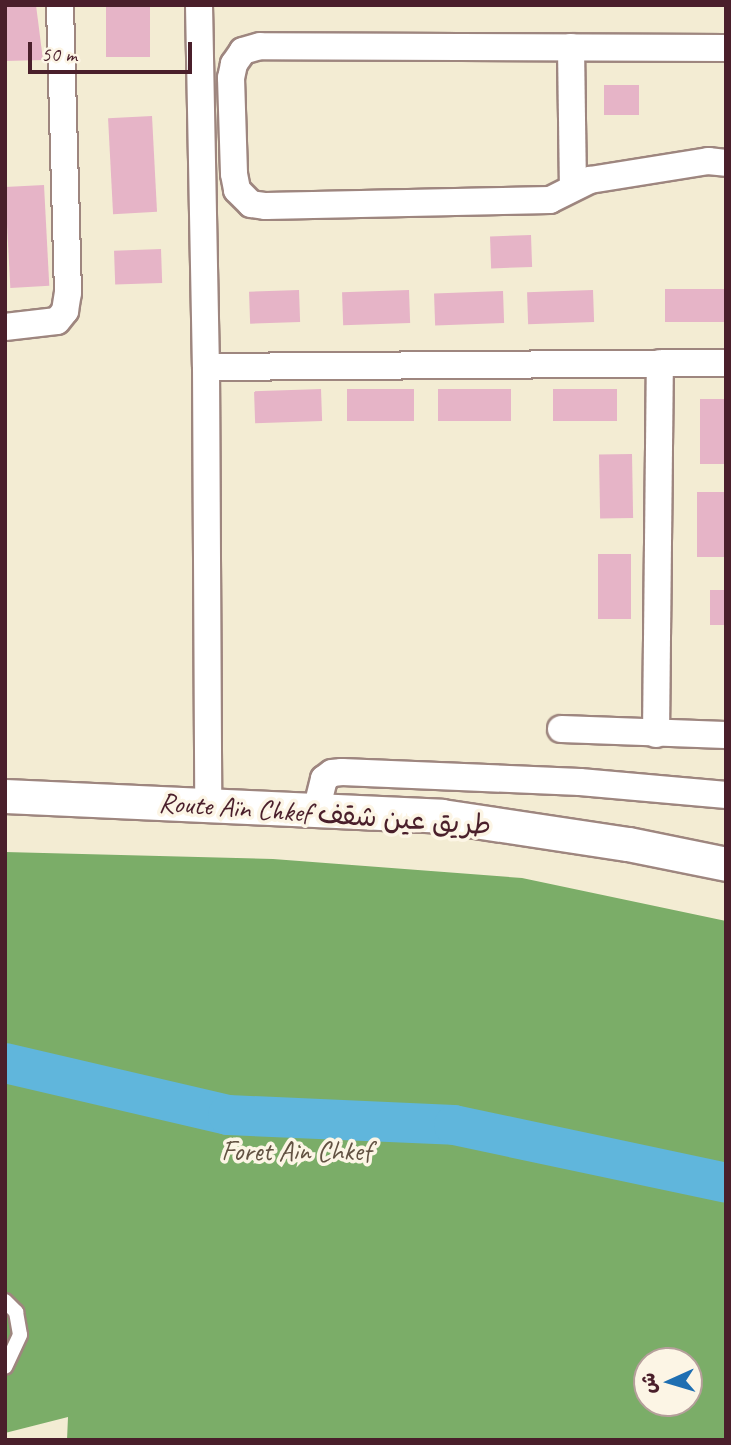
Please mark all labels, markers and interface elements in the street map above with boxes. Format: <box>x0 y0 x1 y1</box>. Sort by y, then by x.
scale bar <box>32 28 196 72</box>
text: 50 m <box>41 41 77 67</box>
street label: Route Aïn Chkef طريق عين شقف <box>158 786 492 842</box>
park label: Foret Ain Chkef <box>221 1134 371 1168</box>
north arrow <box>633 1347 703 1417</box>
text: ش <box>636 1372 662 1395</box>

